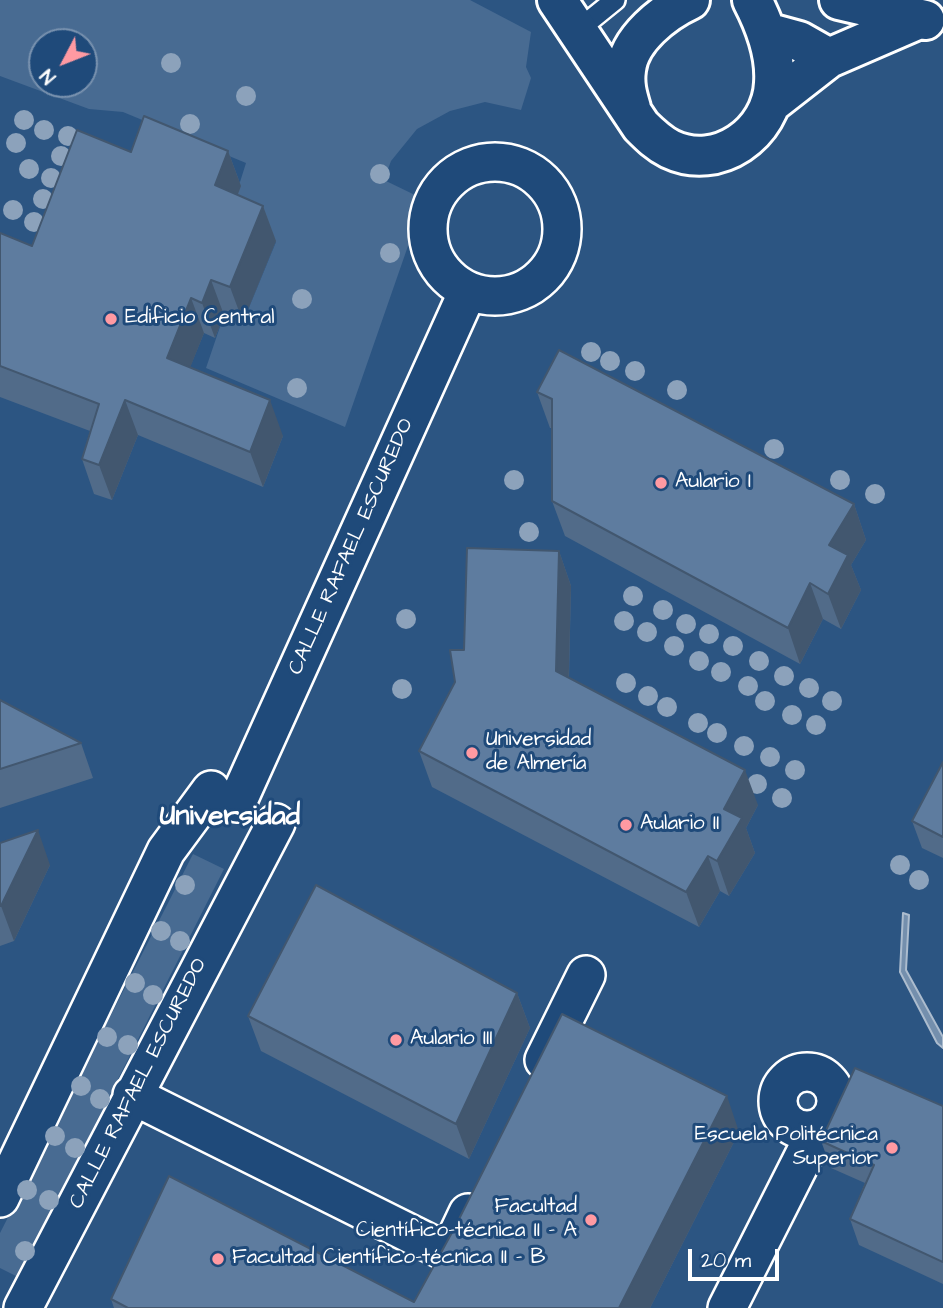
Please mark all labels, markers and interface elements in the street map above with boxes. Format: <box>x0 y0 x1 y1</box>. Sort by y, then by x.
north arrow <box>28 28 98 98</box>
text: N <box>34 63 63 90</box>
place label: Edificio Central <box>125 306 275 332</box>
marker: Edificio Central <box>103 311 119 327</box>
street label: CALLE RAFAEL ESCUREDO <box>284 415 420 679</box>
place label: Aulario I <box>675 470 751 496</box>
marker: Aulario I <box>653 475 669 491</box>
place label: Universidad de Almería <box>486 728 591 778</box>
marker: Universidad de Almería <box>464 745 480 761</box>
district label: Universidad <box>160 801 300 835</box>
place label: Aulario II <box>640 812 719 838</box>
marker: Aulario II <box>618 817 634 833</box>
street label: CALLE RAFAEL ESCUREDO <box>65 955 213 1213</box>
place label: Aulario III <box>410 1027 493 1053</box>
marker: Aulario III <box>388 1032 404 1048</box>
place label: Escuela Politécnica Superior <box>695 1123 878 1173</box>
marker: Escuela Politécnica Superior <box>884 1140 900 1156</box>
place label: Facultad Científico-técnica II - A <box>356 1195 577 1245</box>
marker: Facultad Científico-técnica II - A <box>583 1212 599 1228</box>
scale bar <box>691 1234 782 1278</box>
place label: Facultad Científico-técnica II - B <box>232 1246 546 1272</box>
text: 20 m <box>701 1246 751 1275</box>
marker: Facultad Científico-técnica II - B <box>210 1251 226 1267</box>

